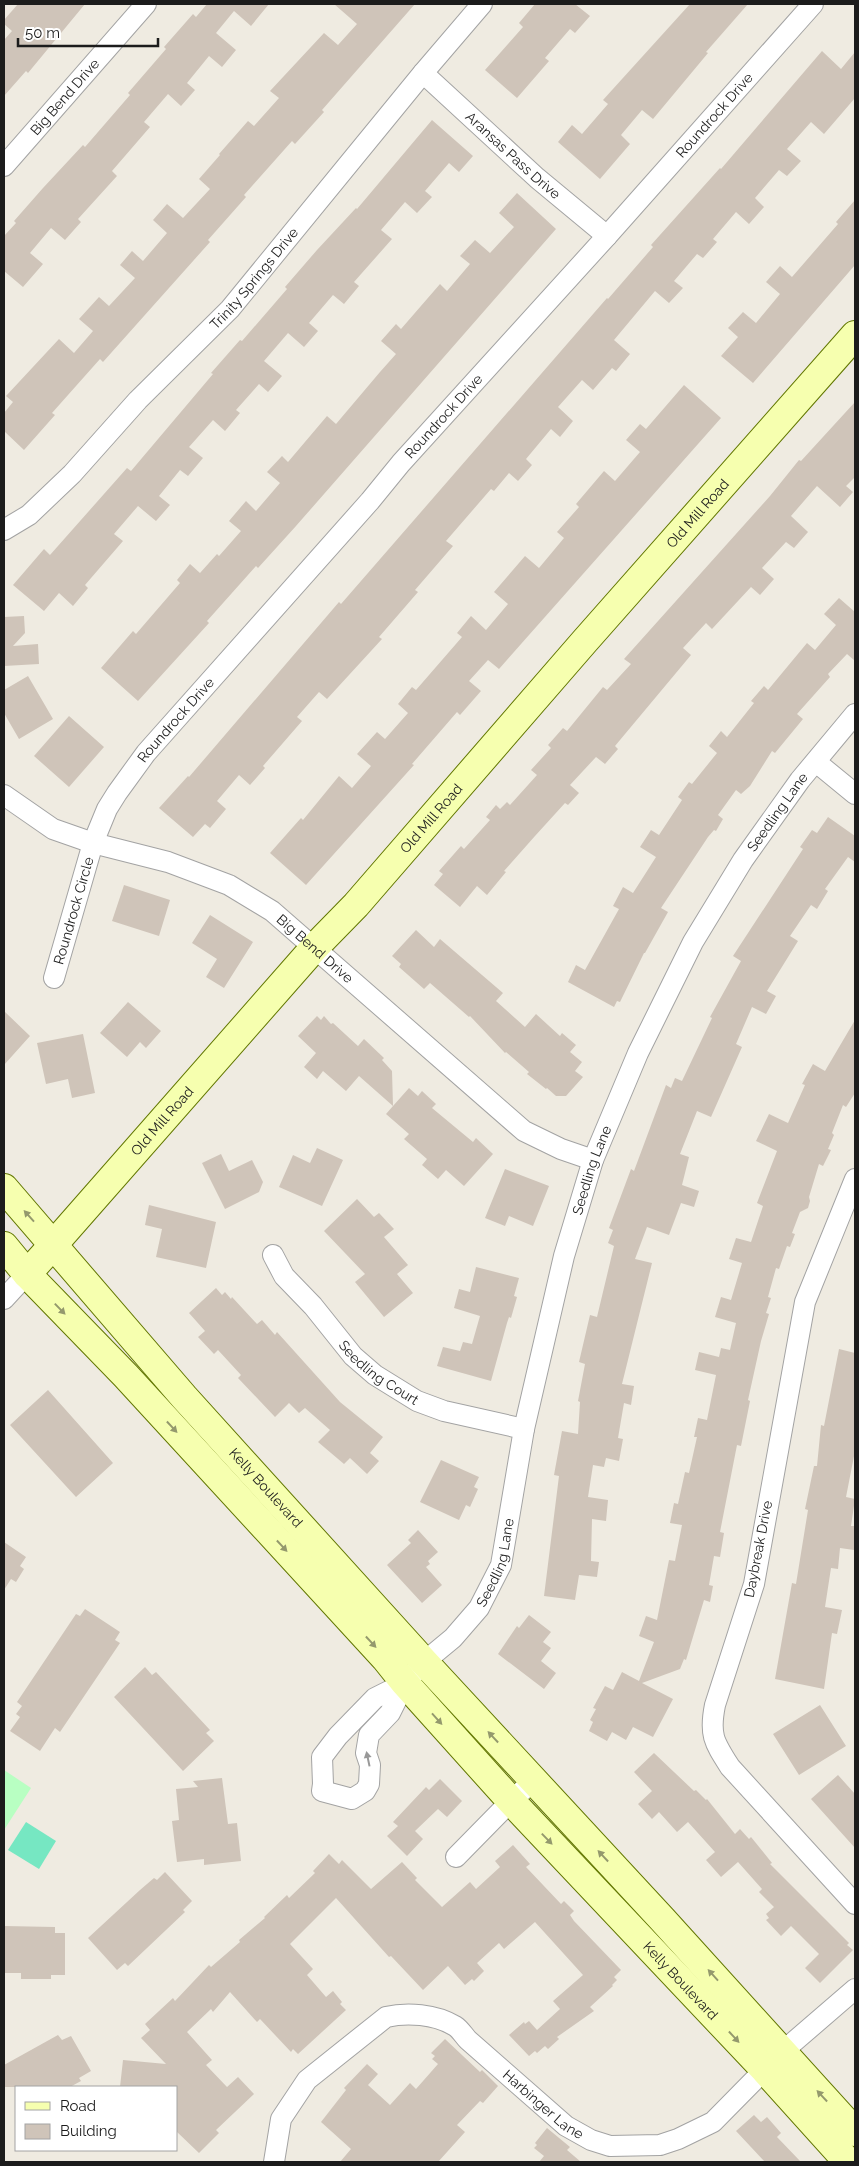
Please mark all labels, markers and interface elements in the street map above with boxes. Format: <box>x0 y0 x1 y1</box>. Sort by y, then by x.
scale bar <box>18 15 158 47</box>
text: 50 m <box>25 24 60 42</box>
street label: Big Bend Drive <box>27 55 102 138</box>
street label: Roundrock Drive <box>673 70 756 161</box>
street label: Aransas Pass Drive <box>463 109 564 202</box>
street label: Trinity Springs Drive <box>207 224 301 332</box>
street label: Roundrock Drive <box>401 371 486 461</box>
street label: Old Mill Road <box>663 476 732 551</box>
street label: Roundrock Drive <box>134 674 217 765</box>
street label: Seedling Lane <box>744 769 811 855</box>
street label: Old Mill Road <box>397 781 465 856</box>
street label: Roundrock Circle <box>50 855 97 966</box>
street label: Big Bend Drive <box>274 911 357 986</box>
street label: Old Mill Road <box>127 1083 197 1159</box>
street label: Seedling Lane <box>569 1123 615 1217</box>
one-way arrow <box>23 1211 35 1223</box>
one-way arrow <box>54 1303 66 1315</box>
street label: Seedling Court <box>336 1337 422 1408</box>
one-way arrow <box>166 1420 178 1432</box>
street label: Kelly Boulevard <box>226 1445 306 1530</box>
street label: Daybreak Drive <box>741 1499 775 1599</box>
street label: Seedling Lane <box>473 1517 517 1609</box>
one-way arrow <box>276 1540 288 1552</box>
one-way arrow <box>365 1635 376 1648</box>
one-way arrow <box>431 1713 443 1725</box>
one-way arrow <box>487 1730 498 1743</box>
one-way arrow <box>364 1751 372 1767</box>
one-way arrow <box>541 1833 553 1845</box>
one-way arrow <box>597 1850 609 1862</box>
street label: Kelly Boulevard <box>640 1938 721 2023</box>
one-way arrow <box>707 1970 719 1982</box>
one-way arrow <box>728 2030 740 2042</box>
street label: Harbinger Lane <box>500 2066 586 2142</box>
legend <box>15 2086 178 2151</box>
one-way arrow <box>816 2090 828 2102</box>
text: Road <box>60 2097 96 2115</box>
text: Building <box>60 2122 117 2140</box>

